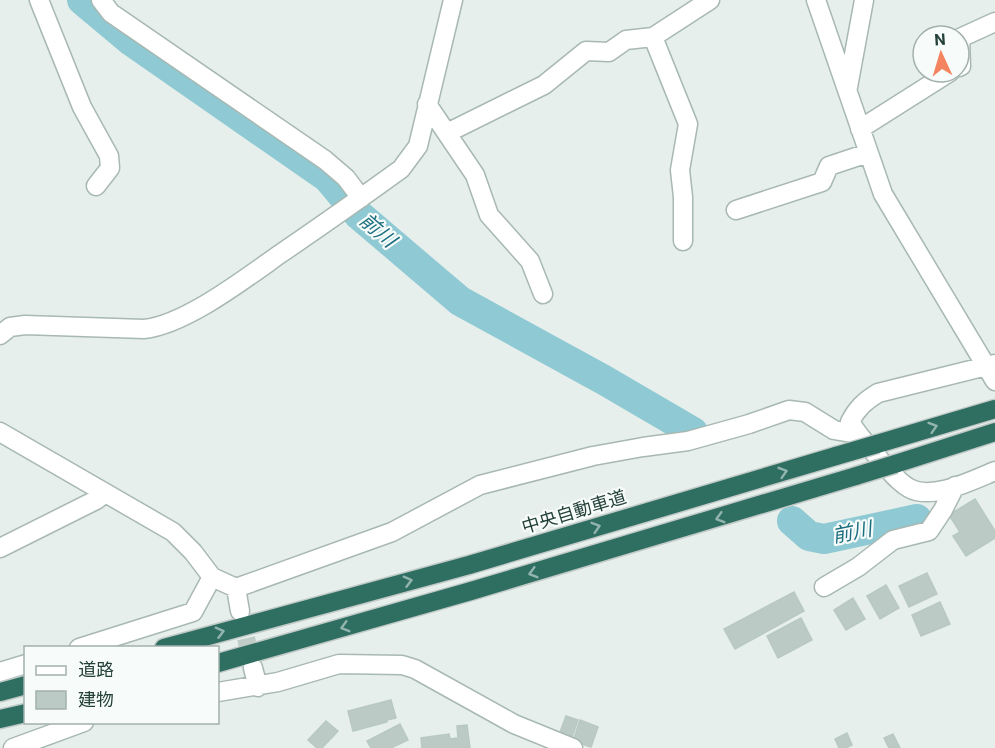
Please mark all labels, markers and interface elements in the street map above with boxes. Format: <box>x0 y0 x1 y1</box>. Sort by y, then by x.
north arrow <box>911 24 971 84</box>
text: N <box>934 30 946 49</box>
water label: 前川 <box>355 208 402 253</box>
one-way arrow <box>927 422 938 434</box>
one-way arrow <box>777 467 787 479</box>
street label: 中央自動車道 <box>519 486 629 537</box>
one-way arrow <box>715 511 726 523</box>
water label: 前川 <box>830 516 876 548</box>
one-way arrow <box>590 522 601 534</box>
one-way arrow <box>528 566 539 578</box>
one-way arrow <box>403 576 413 589</box>
one-way arrow <box>341 620 351 632</box>
one-way arrow <box>214 627 225 639</box>
legend <box>24 646 219 724</box>
text: 道路 <box>78 659 114 680</box>
text: 建物 <box>78 689 114 710</box>

